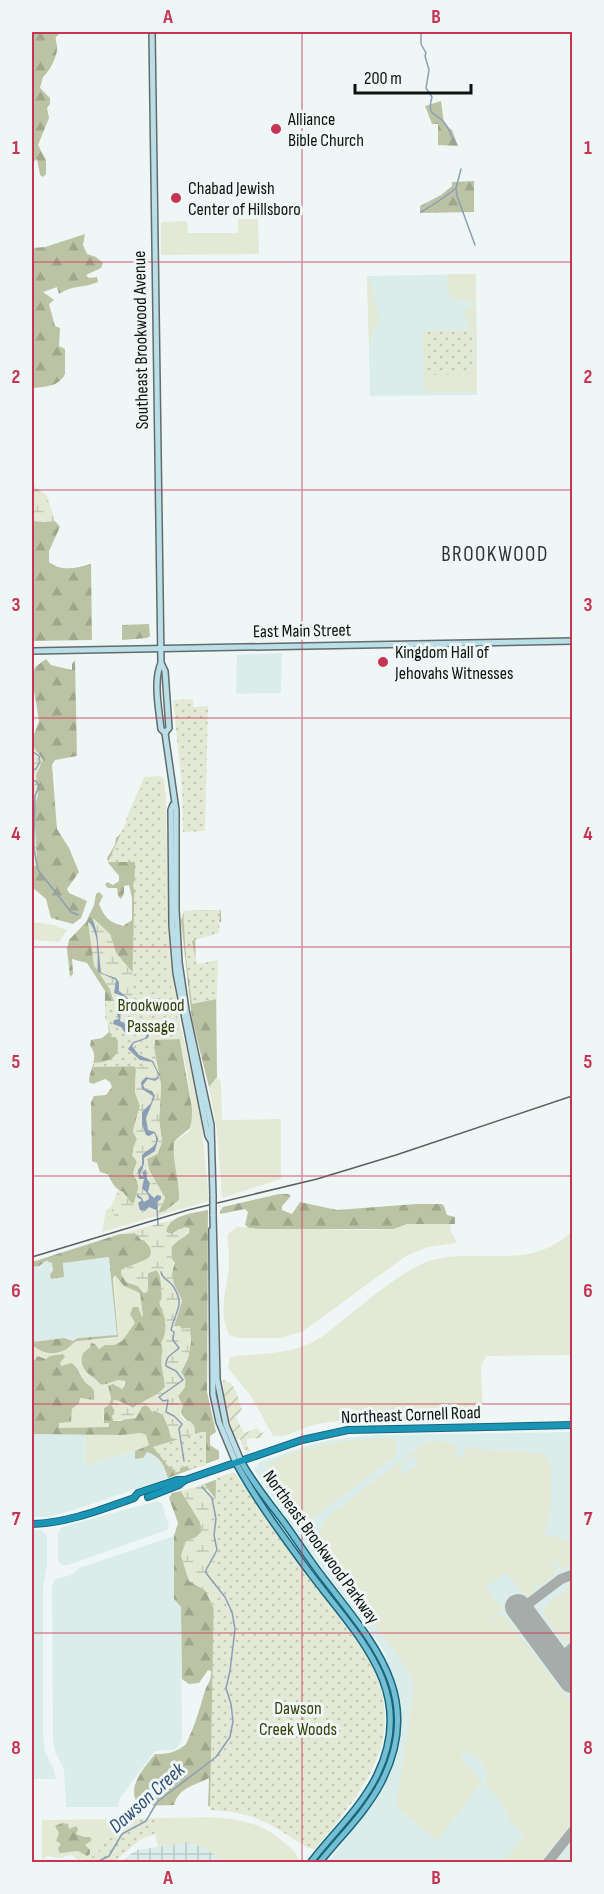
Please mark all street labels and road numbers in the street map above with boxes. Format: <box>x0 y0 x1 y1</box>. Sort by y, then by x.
street label: Southeast Brookwood Avenue <box>129 250 153 430</box>
street label: East Main Street <box>253 620 352 642</box>
street label: Northeast Cornell Road <box>341 1402 481 1428</box>
street label: Northeast Brookwood Parkway <box>258 1466 384 1628</box>

